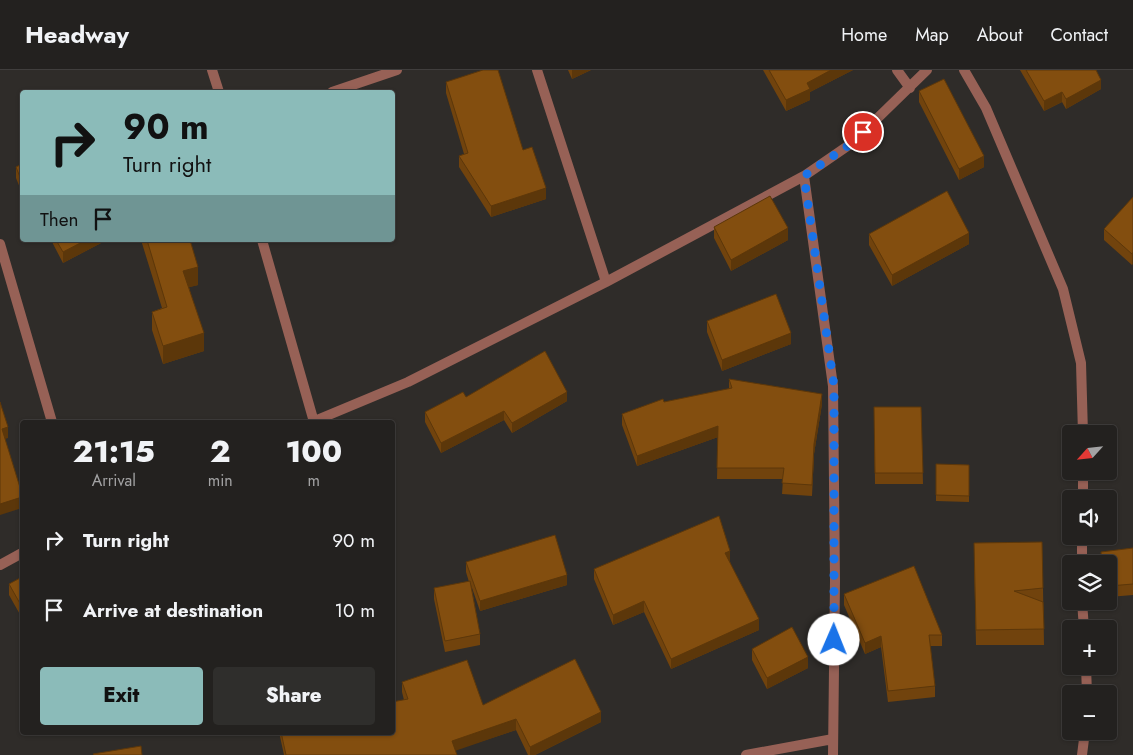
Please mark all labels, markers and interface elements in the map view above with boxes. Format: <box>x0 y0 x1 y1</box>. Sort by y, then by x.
text: Headway <box>25 17 129 52</box>
text: Home <box>841 22 887 48</box>
text: Map <box>915 22 949 48</box>
text: About <box>977 22 1022 48</box>
text: Contact <box>1050 22 1108 48</box>
text: 90 m <box>123 102 209 152</box>
icon: right <box>40 110 105 175</box>
pin <box>842 111 884 153</box>
icon: arrive <box>849 118 877 146</box>
text: Turn right <box>123 148 211 180</box>
icon: arrive <box>89 205 117 233</box>
text: Then <box>40 206 79 233</box>
north arrow <box>1062 425 1118 480</box>
map controls <box>1062 425 1117 740</box>
text: 21:15 <box>73 430 155 473</box>
text: 2 <box>210 430 230 473</box>
text: 100 <box>286 430 342 473</box>
text: Arrival <box>92 469 136 492</box>
text: min <box>208 469 233 492</box>
text: m <box>308 469 320 492</box>
button: sound <box>1062 490 1117 545</box>
icon: right <box>40 526 68 554</box>
text: Turn right <box>83 527 169 554</box>
text: 90 m <box>332 527 375 554</box>
button: layers <box>1062 555 1117 610</box>
icon: arrive <box>40 596 68 624</box>
text: Arrive at destination <box>83 597 263 624</box>
text: 10 m <box>335 597 375 624</box>
position arrow <box>807 613 859 665</box>
button: + <box>1062 620 1117 675</box>
button: Exit <box>40 667 203 725</box>
button: Share <box>213 667 375 725</box>
button: − <box>1062 685 1117 740</box>

